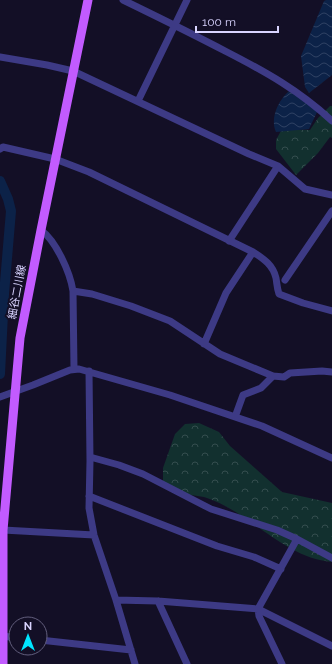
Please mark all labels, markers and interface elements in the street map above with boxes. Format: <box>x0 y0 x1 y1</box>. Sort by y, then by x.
scale bar <box>196 8 278 34</box>
text: 100 m <box>202 15 236 29</box>
street label: 細谷二川線 <box>5 264 29 320</box>
north arrow <box>8 616 48 656</box>
text: N <box>24 620 32 633</box>

